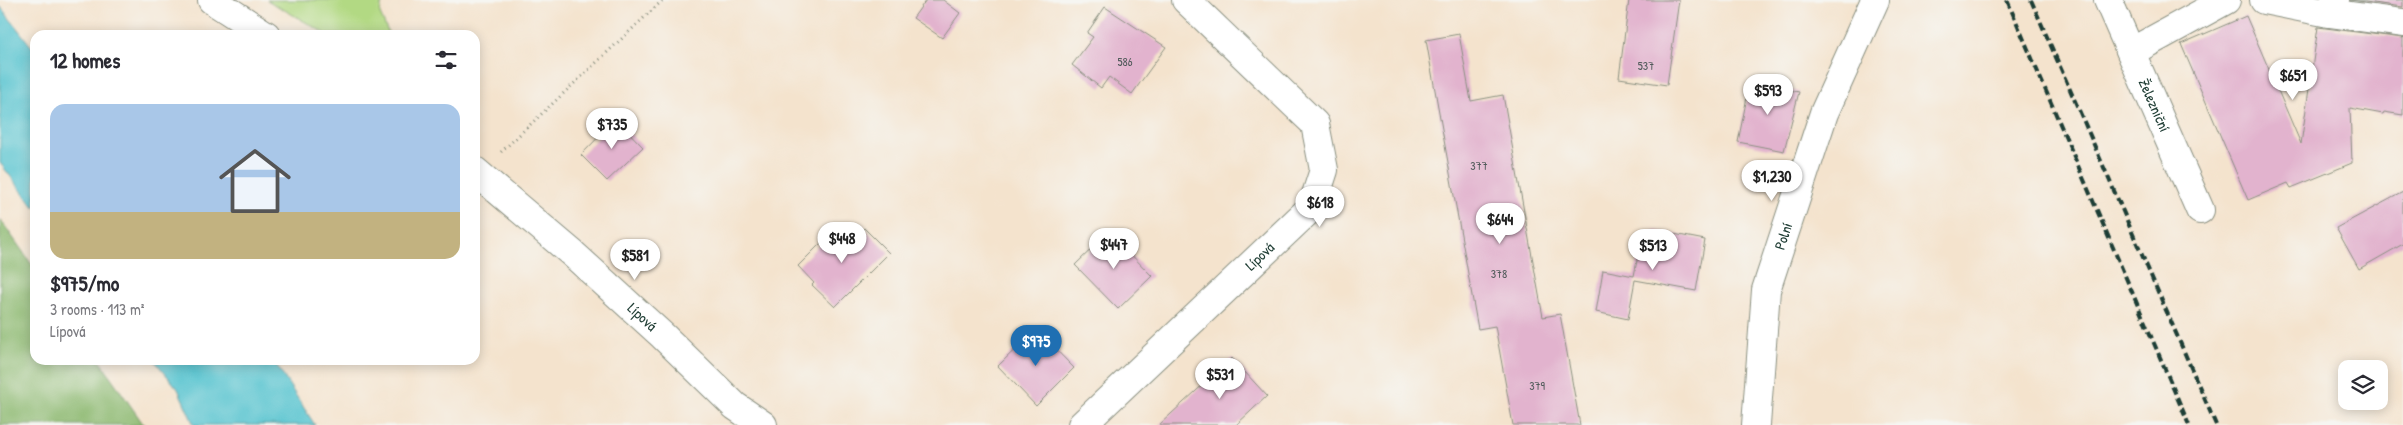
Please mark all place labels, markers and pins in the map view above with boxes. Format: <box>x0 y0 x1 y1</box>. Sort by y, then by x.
pin: $651 <box>2263 58 2323 101</box>
pin: $593 <box>1738 74 1798 116</box>
pin: $735 <box>582 108 642 150</box>
pin: $1,230 <box>1731 160 1813 202</box>
pin: $618 <box>1290 186 1350 228</box>
pin: $644 <box>1470 202 1530 245</box>
pin: $448 <box>812 222 872 264</box>
pin: $447 <box>1084 228 1144 270</box>
pin: $513 <box>1623 228 1683 271</box>
pin: $581 <box>605 238 665 281</box>
pin: $975 <box>1006 324 1066 367</box>
pin: $531 <box>1190 358 1250 400</box>

